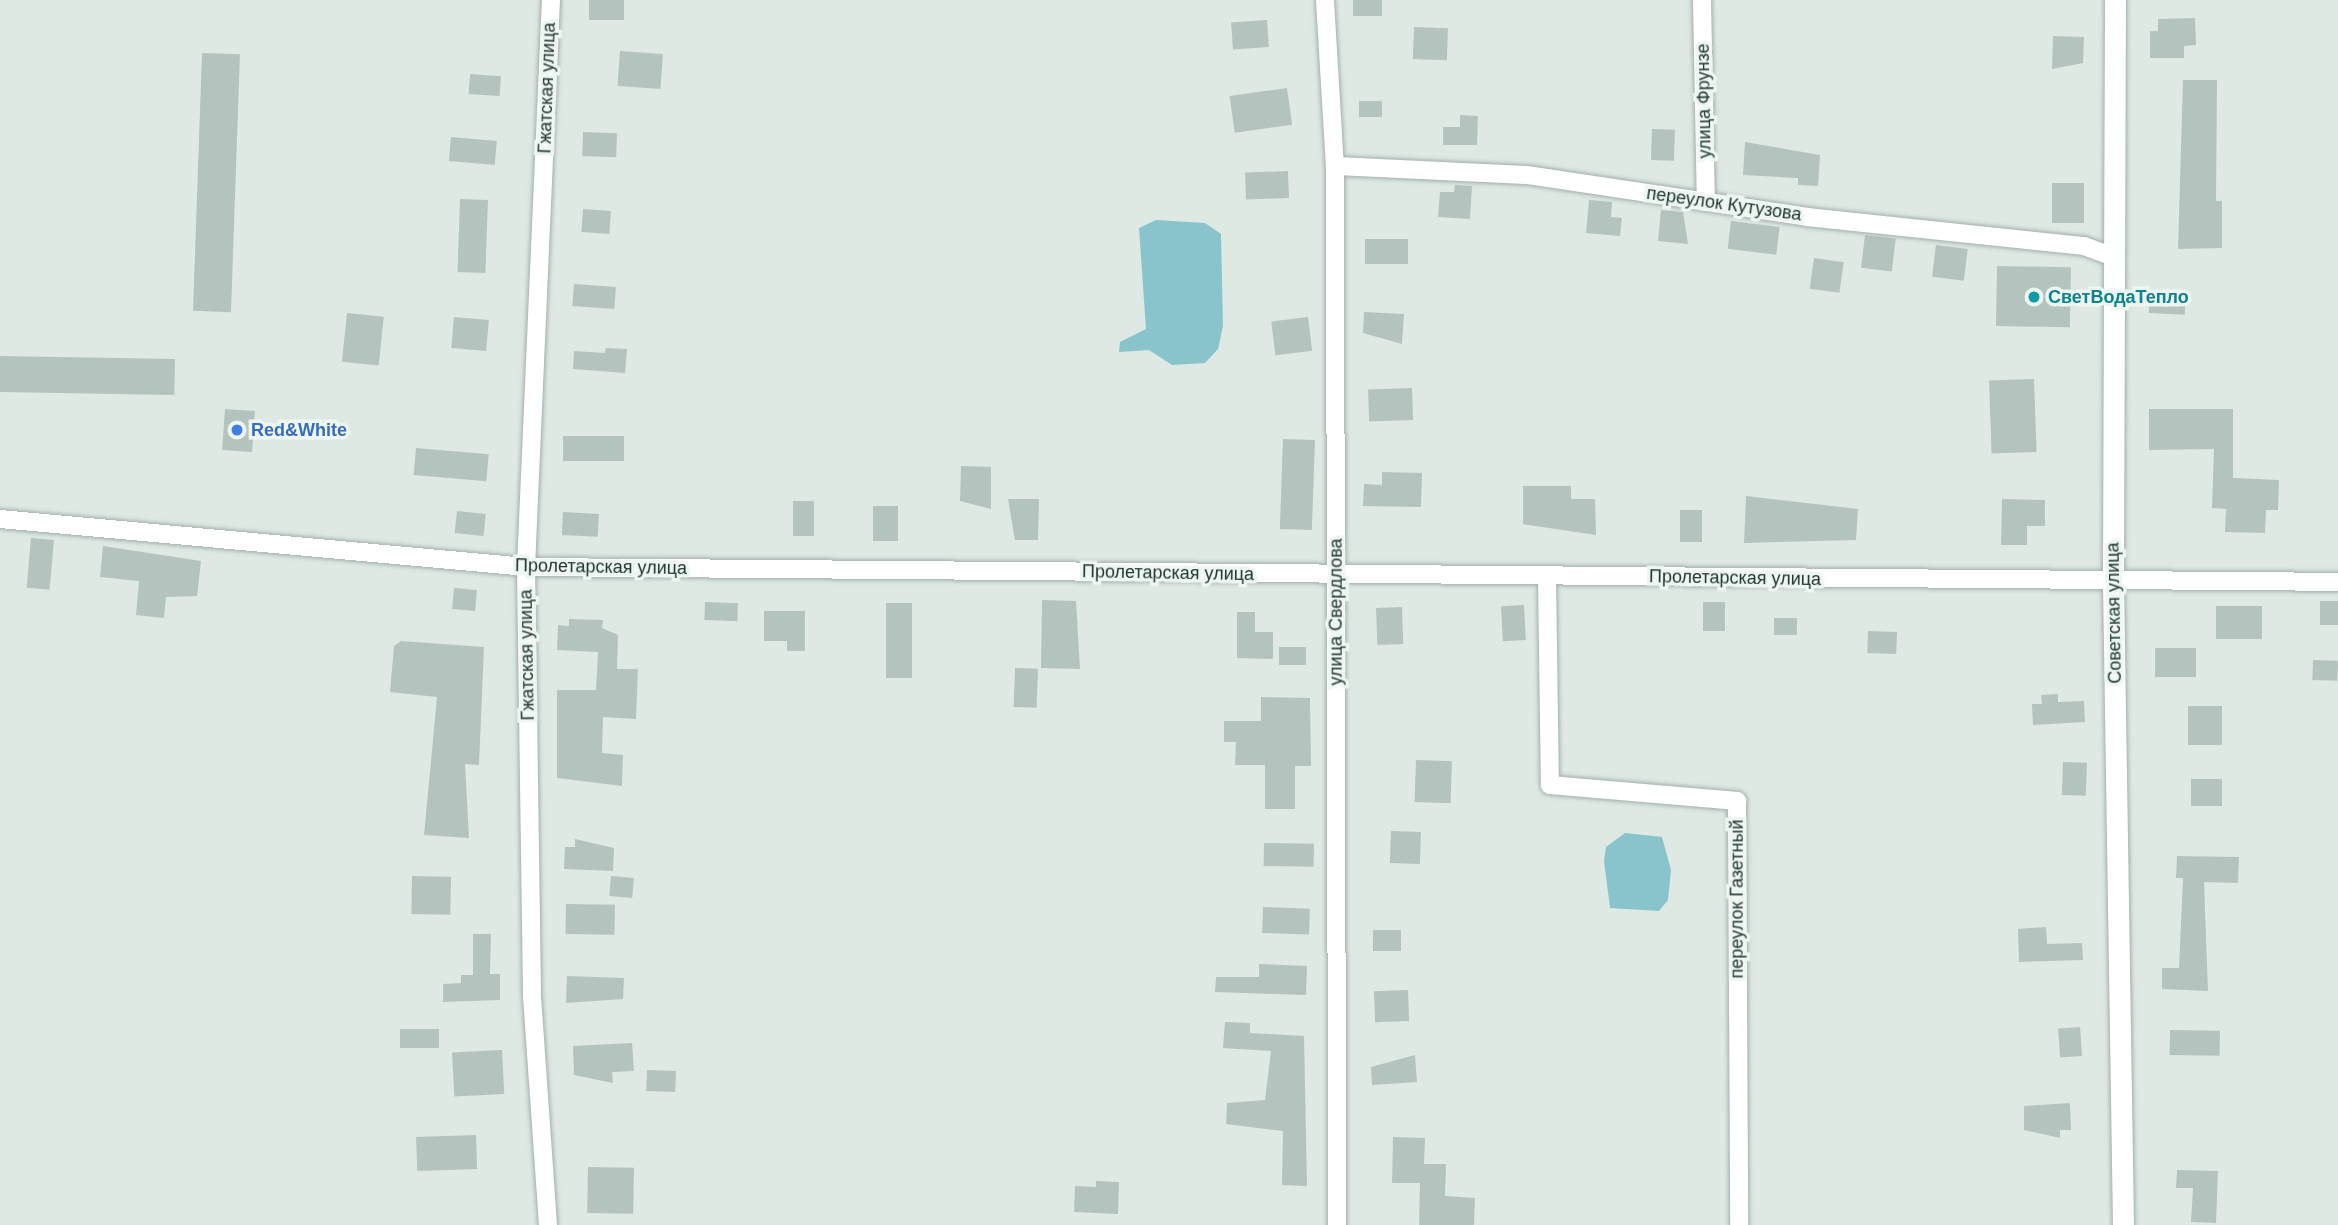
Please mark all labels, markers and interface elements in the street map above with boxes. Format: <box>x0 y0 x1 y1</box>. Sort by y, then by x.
street label: Гжатская улица <box>534 22 560 154</box>
street label: улица Фрунзе <box>1692 43 1716 159</box>
street label: переулок Кутузова <box>1645 182 1803 226</box>
place label: СветВодаТепло <box>2048 286 2189 308</box>
marker: СветВодаТепло <box>2026 289 2042 305</box>
place label: Red&White <box>251 419 347 441</box>
marker: Red&White <box>229 422 245 438</box>
street label: улица Свердлова <box>1325 538 1347 686</box>
street label: Советская улица <box>2102 542 2126 684</box>
street label: Пролетарская улица <box>515 555 687 579</box>
street label: Пролетарская улица <box>1082 561 1254 585</box>
street label: Пролетарская улица <box>1649 566 1821 590</box>
street label: Гжатская улица <box>515 589 539 721</box>
street label: переулок Газетный <box>1726 820 1748 978</box>

